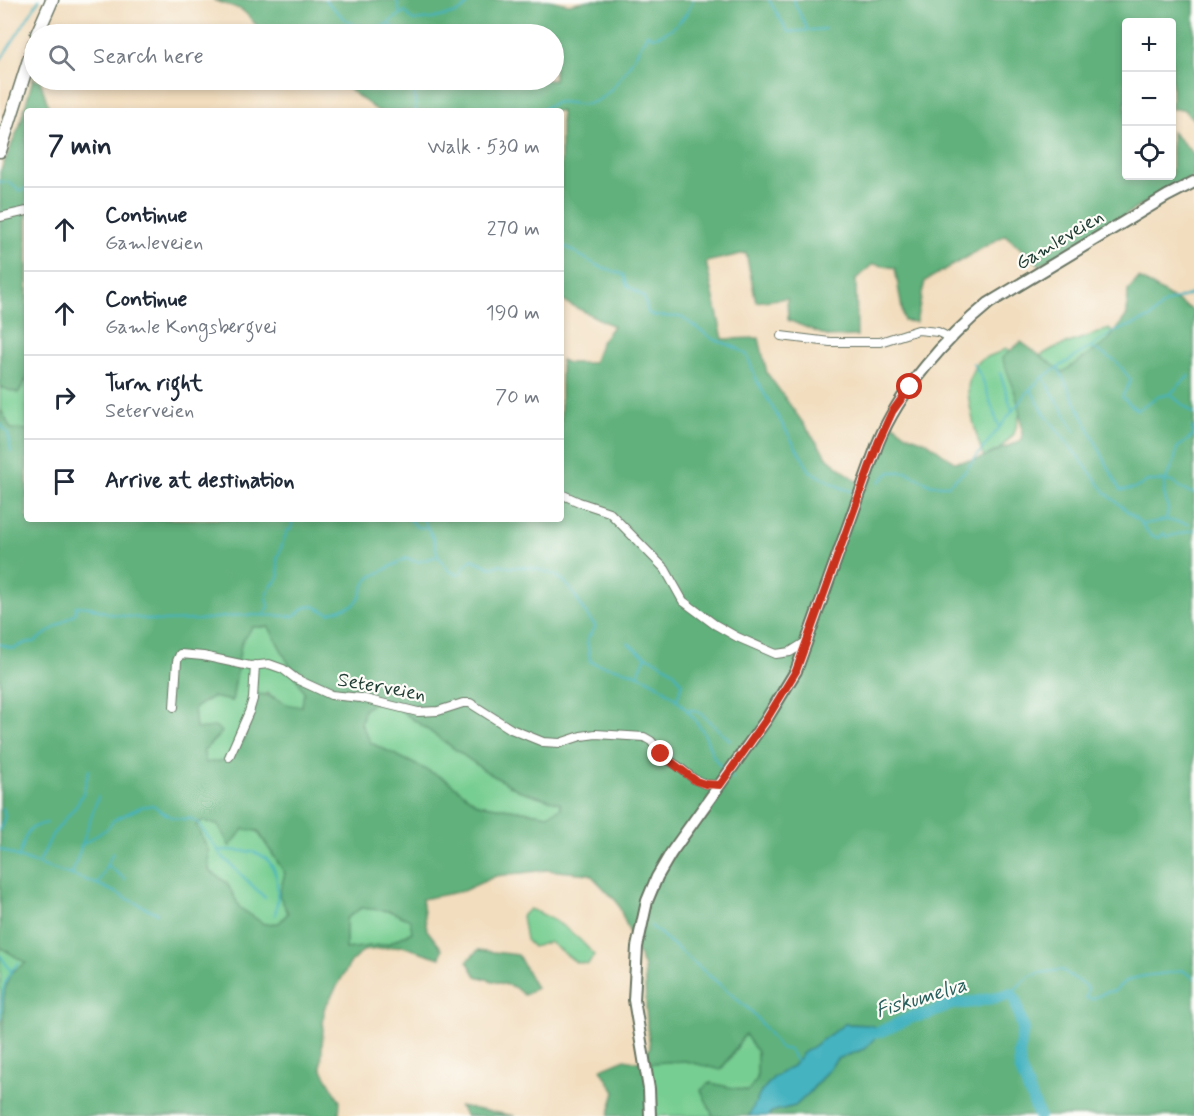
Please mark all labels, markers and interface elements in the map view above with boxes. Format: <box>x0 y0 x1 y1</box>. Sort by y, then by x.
map controls <box>1122 18 1176 180</box>
button: + <box>1122 18 1176 72</box>
search box <box>24 24 564 90</box>
icon: search <box>45 41 78 74</box>
text: Search here <box>93 43 204 71</box>
button: − <box>1122 72 1176 126</box>
button: locate <box>1122 126 1176 180</box>
text: 7 min <box>48 130 112 164</box>
text: Walk · 530 m <box>428 134 540 161</box>
text: Continue <box>105 202 187 230</box>
street label: Gamleveien <box>1011 203 1109 277</box>
icon: ahead <box>48 213 81 246</box>
text: 270 m <box>487 216 540 243</box>
text: Gamleveien <box>105 230 203 257</box>
text: Continue <box>105 286 187 314</box>
icon: ahead <box>48 297 81 330</box>
text: 190 m <box>486 300 540 327</box>
text: Gamle Kongsbergvei <box>105 314 277 341</box>
text: Turn right <box>105 370 203 398</box>
route start <box>896 373 922 399</box>
icon: right <box>48 381 81 414</box>
text: 70 m <box>495 384 540 411</box>
text: Seterveien <box>105 398 194 425</box>
icon: arrive <box>48 465 81 498</box>
text: Arrive at destination <box>105 467 295 495</box>
street label: Seterveien <box>335 666 428 709</box>
route end <box>647 740 673 766</box>
water label: Fiskumelva <box>872 971 971 1025</box>

